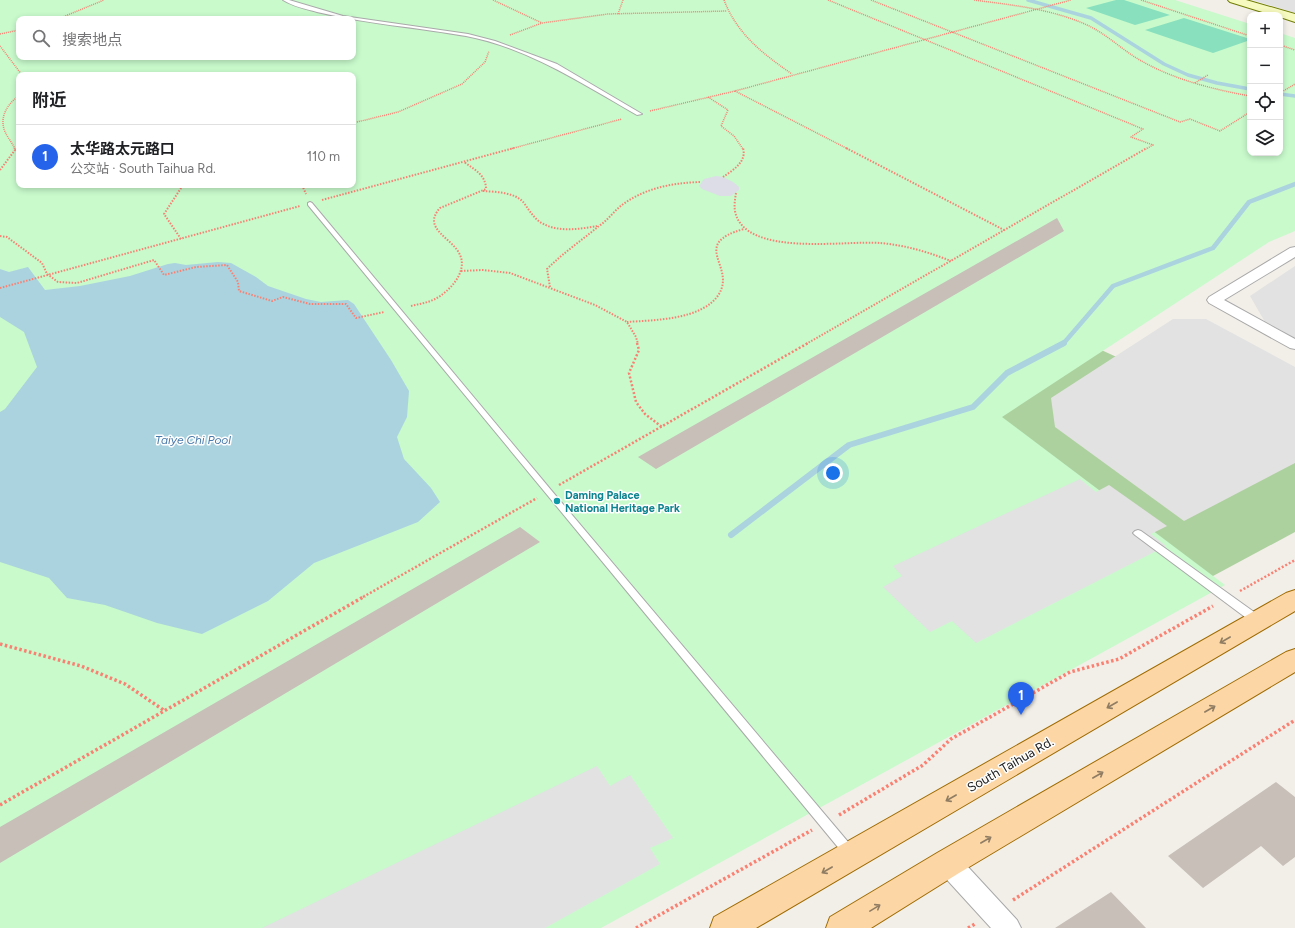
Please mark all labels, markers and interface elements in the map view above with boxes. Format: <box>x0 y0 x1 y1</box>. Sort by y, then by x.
map controls <box>1247 12 1283 156</box>
button: + <box>1247 12 1283 48</box>
search box <box>16 16 356 60</box>
icon: search <box>30 27 52 49</box>
text: 搜索地点 <box>62 31 122 49</box>
button: − <box>1247 48 1283 84</box>
button: locate <box>1247 84 1283 120</box>
text: 附近 <box>32 90 66 110</box>
button: layers <box>1247 120 1283 156</box>
text: 太华路太元路口 <box>70 140 175 158</box>
text: 1 <box>42 149 48 164</box>
text: 110 m <box>307 149 340 164</box>
text: 公交站 · South Taihua Rd. <box>70 161 216 176</box>
water label: Taiye Chi Pool <box>155 433 231 447</box>
your location <box>823 463 843 483</box>
place label: Daming Palace National Heritage Park <box>565 489 680 515</box>
marker: Daming Palace National Heritage Park <box>552 496 562 506</box>
one-way arrow <box>1219 636 1231 644</box>
pin: 1 <box>1008 682 1034 715</box>
one-way arrow <box>1106 701 1118 709</box>
one-way arrow <box>1204 704 1216 712</box>
street label: South Taihua Rd. <box>964 734 1056 795</box>
one-way arrow <box>1092 770 1104 778</box>
one-way arrow <box>945 794 957 802</box>
one-way arrow <box>980 836 992 844</box>
one-way arrow <box>821 866 833 874</box>
one-way arrow <box>869 903 881 911</box>

